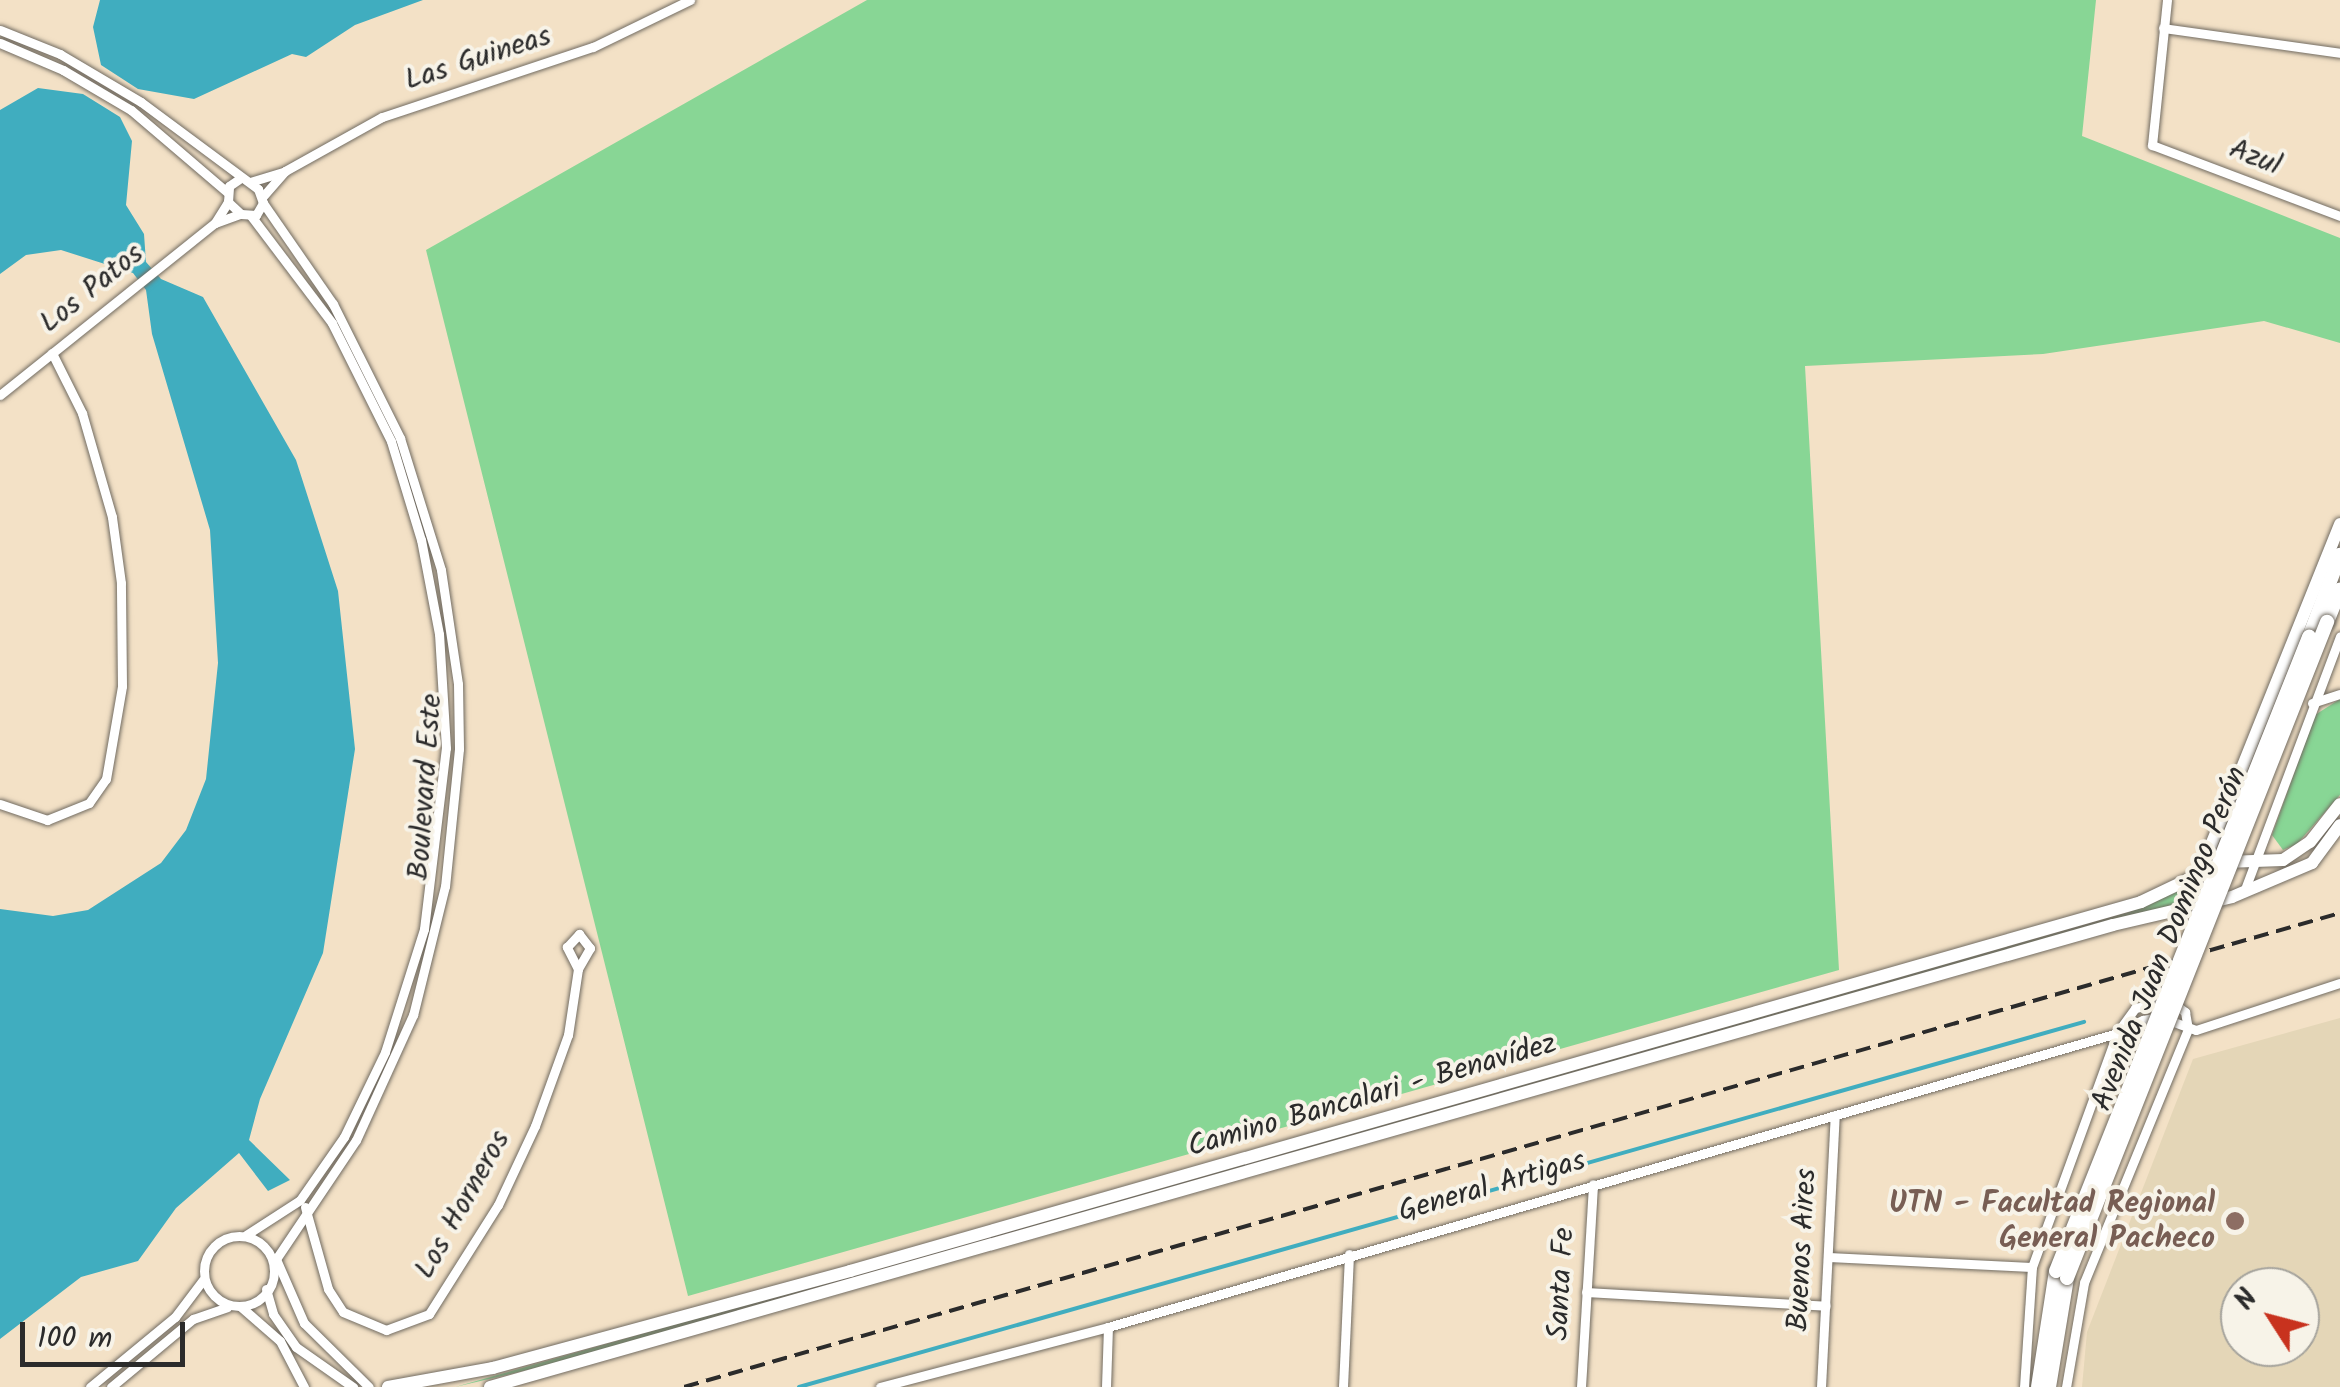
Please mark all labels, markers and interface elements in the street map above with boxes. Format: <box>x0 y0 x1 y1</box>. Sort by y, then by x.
street label: Las Guineas <box>400 18 556 100</box>
street label: Azul <box>2224 132 2286 184</box>
street label: Los Patos <box>33 236 151 342</box>
street label: Boulevard Este <box>402 692 450 882</box>
street label: Avenida Juan Domingo Perón <box>2084 762 2256 1116</box>
street label: Camino Bancalari - Benavídez <box>1184 1026 1560 1166</box>
street label: Los Horneros <box>407 1124 519 1286</box>
street label: General Artigas <box>1394 1143 1590 1231</box>
street label: Buenos Aires <box>1781 1168 1825 1332</box>
place label: UTN - Facultad Regional General Pacheco <box>1889 1186 2215 1256</box>
marker: UTN - Facultad Regional General Pacheco <box>2224 1210 2246 1232</box>
street label: Santa Fe <box>1541 1227 1583 1341</box>
north arrow <box>2220 1267 2320 1367</box>
text: N <box>2224 1280 2270 1321</box>
scale bar <box>25 1302 190 1364</box>
text: 100 m <box>37 1315 112 1363</box>

